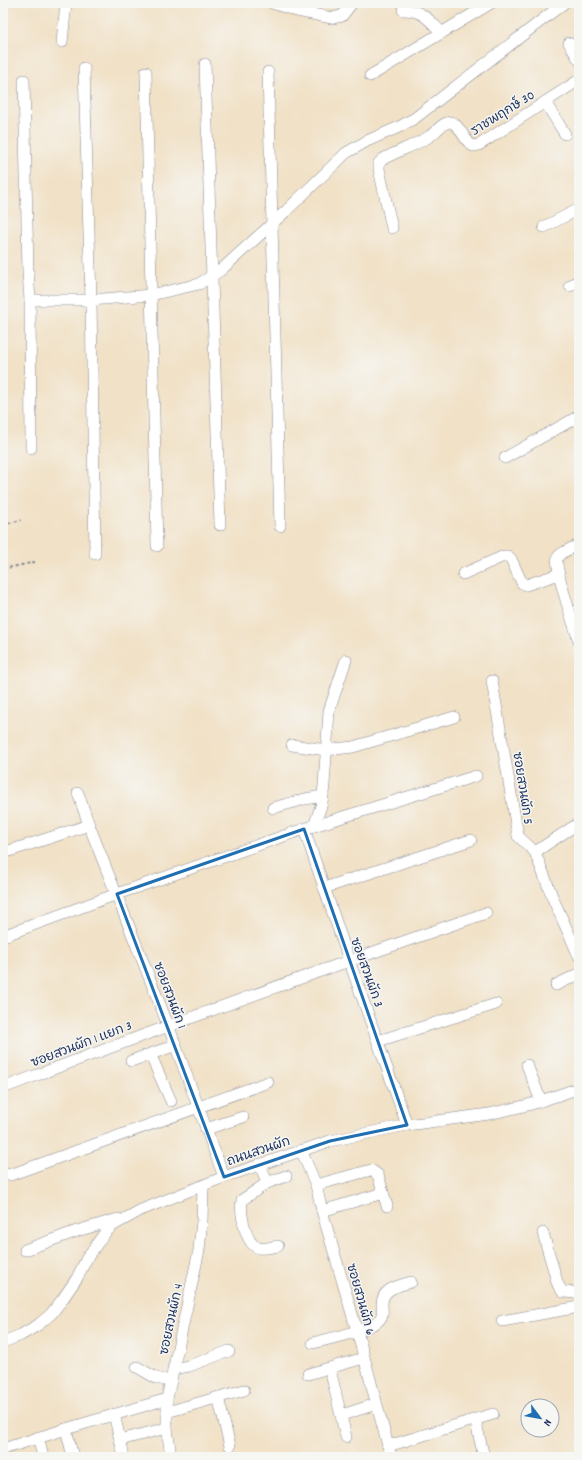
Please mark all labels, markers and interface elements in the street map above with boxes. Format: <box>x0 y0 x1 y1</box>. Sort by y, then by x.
street label: ราชพฤกษ์ 30 <box>466 85 539 141</box>
street label: ซอยสวนผัก 5 <box>506 751 537 826</box>
street label: ซอยสวนผัก 3 <box>344 935 387 1010</box>
street label: ซอยสวนผัก 1 <box>147 960 190 1032</box>
street label: ซอยสวนผัก 1 แยก 3 <box>29 1017 135 1073</box>
street label: ถนนสวนผัก <box>224 1133 293 1172</box>
street label: ซอยสวนผัก 6 <box>340 1262 379 1338</box>
street label: ซอยสวนผัก 4 <box>156 1282 189 1357</box>
north arrow <box>520 1398 560 1438</box>
text: N <box>538 1416 555 1429</box>

